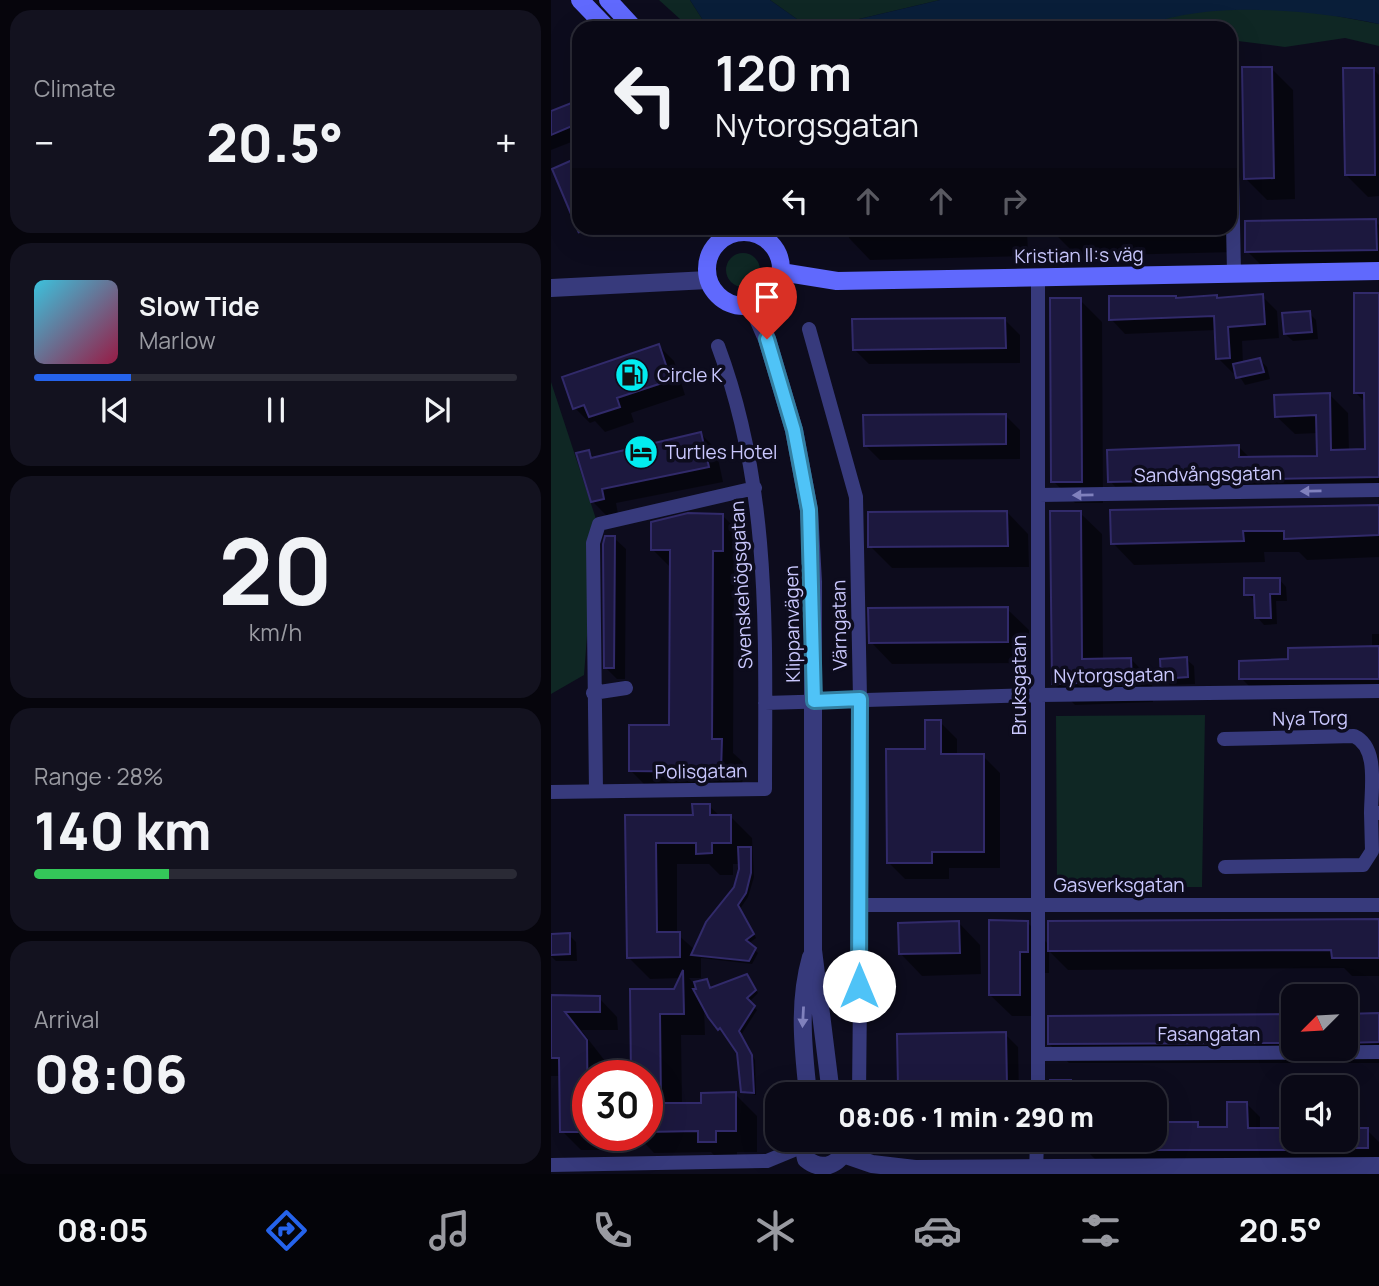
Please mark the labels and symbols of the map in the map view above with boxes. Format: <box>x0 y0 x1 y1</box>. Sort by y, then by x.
street label: Kristian II:s väg <box>1014 241 1144 269</box>
pin <box>737 267 797 339</box>
fuel station icon: Circle K <box>613 356 651 394</box>
place label: Circle K <box>657 362 723 388</box>
hotel icon: Turtles Hotel <box>622 433 660 471</box>
place label: Turtles Hotel <box>665 439 777 465</box>
street label: Sandvångsgatan <box>1134 460 1282 488</box>
one-way arrow <box>1299 486 1321 497</box>
one-way arrow <box>1072 489 1094 501</box>
street label: Svenskehögsgatan <box>724 500 758 670</box>
street label: Klippanvägen <box>778 565 806 683</box>
street label: Värngatan <box>825 579 853 671</box>
street label: Bruksgatan <box>1006 635 1032 735</box>
street label: Nytorgsgatan <box>1053 661 1175 689</box>
street label: Nya Torg <box>1272 704 1348 732</box>
street label: Polisgatan <box>654 757 748 785</box>
street label: Gasverksgatan <box>1053 872 1185 898</box>
position arrow <box>822 949 896 1023</box>
north arrow <box>1281 984 1358 1060</box>
one-way arrow <box>797 1007 808 1029</box>
street label: Fasangatan <box>1158 1021 1260 1047</box>
speed limit sign: 30 <box>572 1060 663 1151</box>

